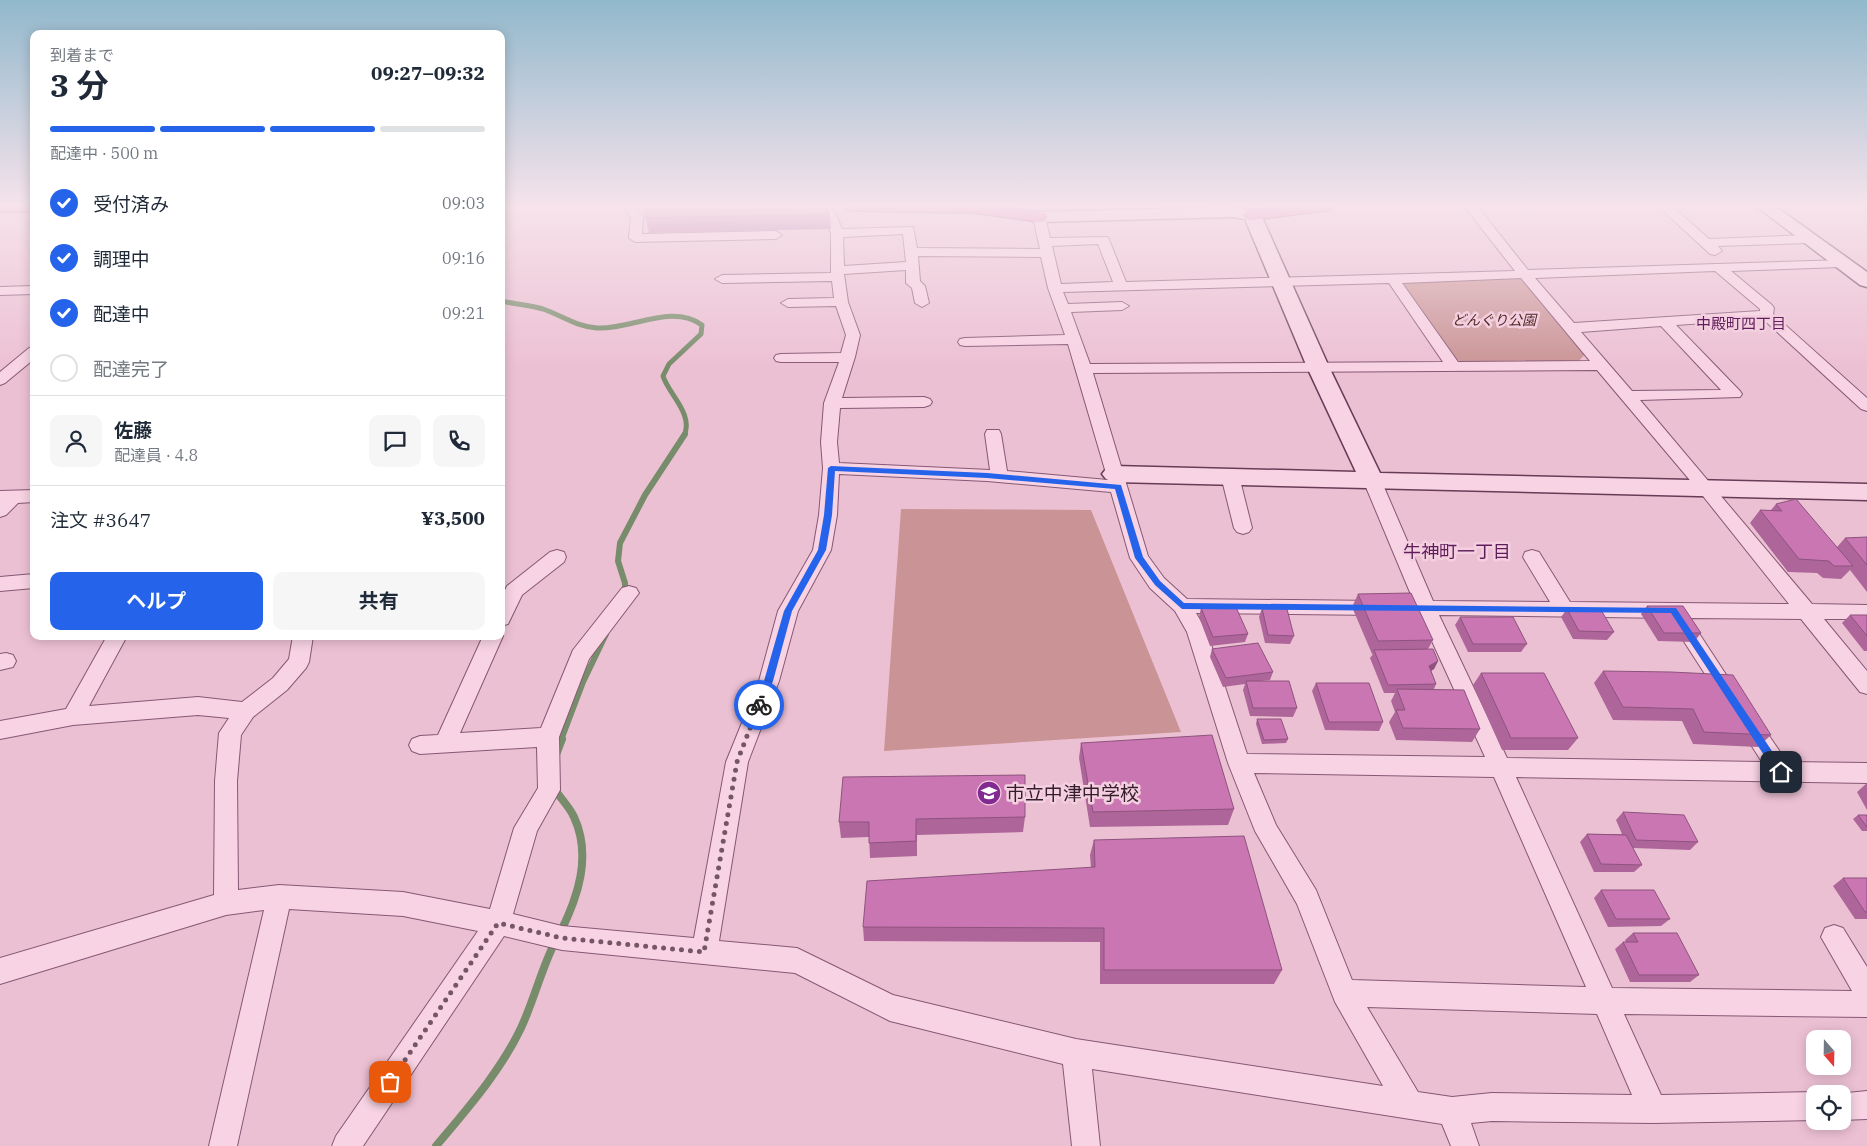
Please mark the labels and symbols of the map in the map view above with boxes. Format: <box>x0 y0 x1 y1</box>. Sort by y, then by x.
park label: どんぐり公園 <box>1452 311 1538 329</box>
district label: 中殿町四丁目 <box>1696 314 1786 333</box>
district label: 牛神町一丁目 <box>1403 540 1511 563</box>
courier <box>734 680 784 730</box>
pin <box>1760 751 1802 793</box>
school or university icon: 市立中津中学校 <box>976 780 1002 806</box>
place label: 市立中津中学校 <box>1006 781 1139 805</box>
north arrow <box>1806 1030 1851 1075</box>
pin <box>369 1061 411 1103</box>

